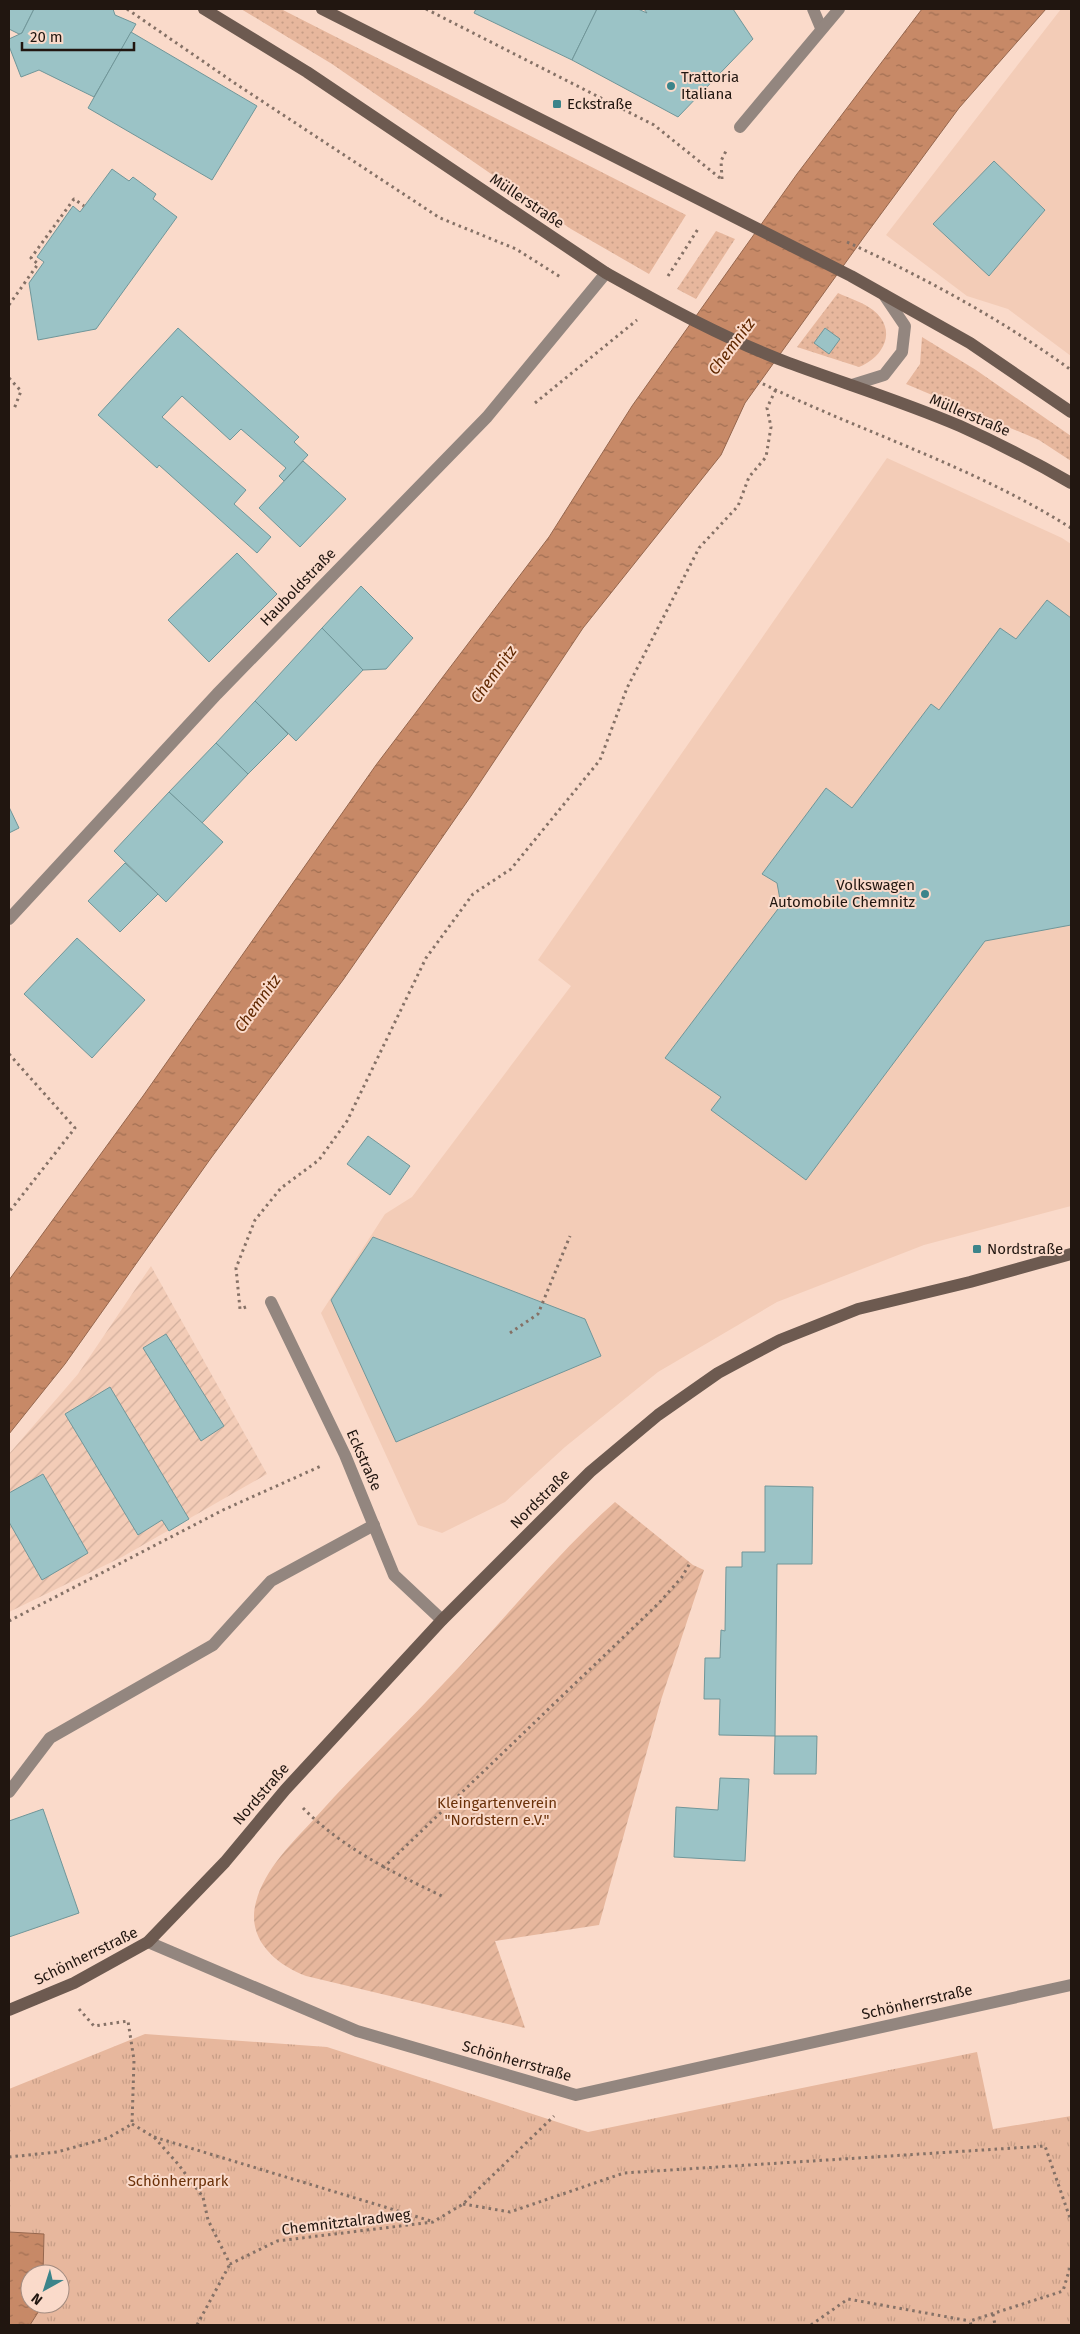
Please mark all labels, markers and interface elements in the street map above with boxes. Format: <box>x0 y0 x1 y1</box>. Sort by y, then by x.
scale bar <box>22 20 135 52</box>
text: 20 m <box>30 28 63 46</box>
place label: Trattoria Italiana <box>681 68 739 103</box>
marker: Trattoria Italiana <box>665 80 677 92</box>
place label: Eckstraße <box>567 95 632 113</box>
marker: Eckstraße <box>551 98 563 110</box>
street label: Müllerstraße <box>486 170 568 232</box>
water label: Chemnitz <box>704 314 759 378</box>
street label: Müllerstraße <box>927 390 1013 440</box>
street label: Hauboldstraße <box>256 544 340 630</box>
water label: Chemnitz <box>466 642 521 707</box>
place label: Volkswagen Automobile Chemnitz <box>769 876 915 911</box>
marker: Volkswagen Automobile Chemnitz <box>919 888 931 900</box>
water label: Chemnitz <box>230 971 285 1036</box>
place label: Nordstraße <box>987 1240 1063 1258</box>
marker: Nordstraße <box>971 1243 983 1255</box>
street label: Eckstraße <box>342 1426 386 1494</box>
street label: Nordstraße <box>507 1466 573 1532</box>
street label: Nordstraße <box>229 1759 293 1829</box>
park label: Kleingartenverein "Nordstern e.V." <box>437 1794 557 1829</box>
street label: Schönherrstraße <box>31 1923 141 1989</box>
street label: Schönherrstraße <box>860 1981 974 2023</box>
street label: Schönherrstraße <box>460 2037 574 2085</box>
park label: Schönherrpark <box>128 2172 229 2190</box>
street label: Chemnitztalradweg <box>280 2205 412 2239</box>
north arrow <box>20 2264 70 2314</box>
text: N <box>28 2289 46 2308</box>

